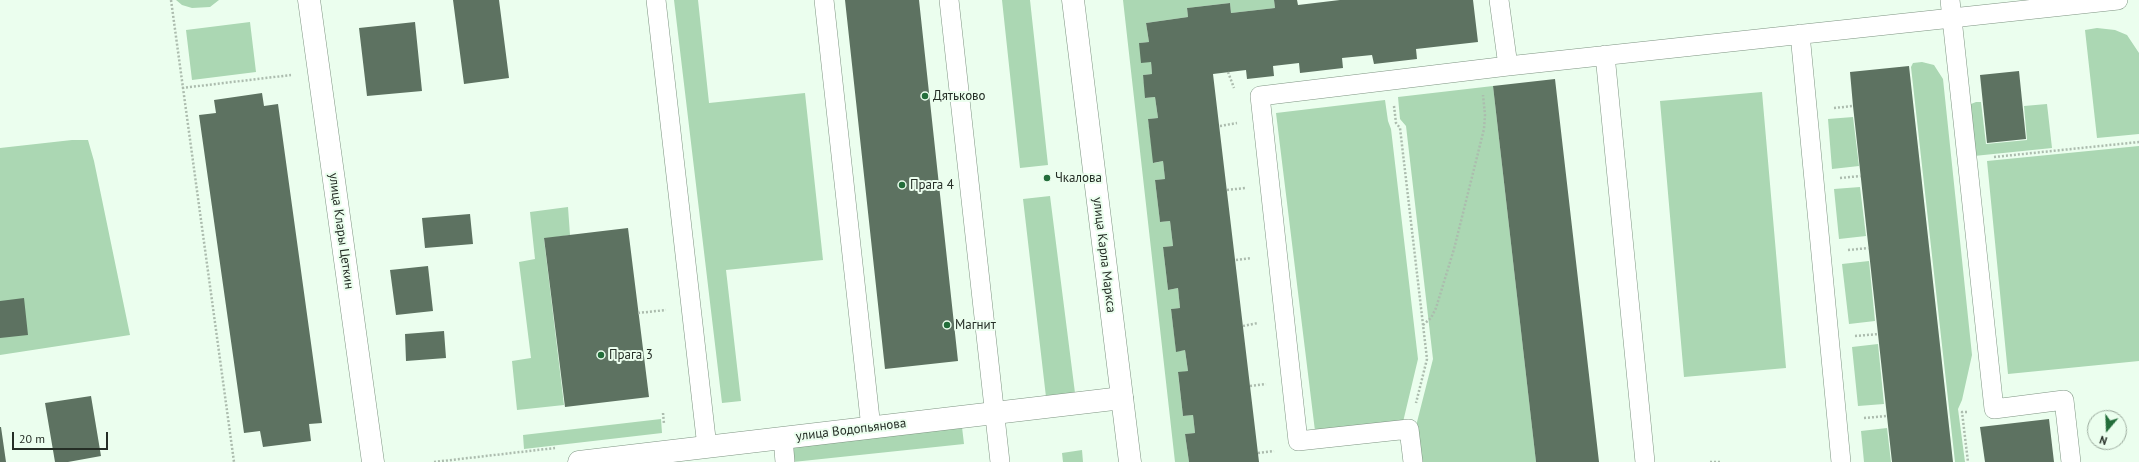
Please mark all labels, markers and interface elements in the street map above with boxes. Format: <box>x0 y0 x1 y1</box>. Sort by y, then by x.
place label: Дятьково <box>933 88 986 104</box>
marker: Дятьково <box>920 91 930 101</box>
place label: Чкалова <box>1055 170 1102 186</box>
street label: улица Клары Цеткин <box>325 172 357 290</box>
marker: Чкалова <box>1042 173 1052 183</box>
place label: Прага 4 <box>910 177 954 193</box>
marker: Прага 4 <box>897 180 907 190</box>
street label: улица Карла Маркса <box>1089 196 1119 314</box>
place label: Магнит <box>955 317 996 333</box>
marker: Магнит <box>942 320 952 330</box>
place label: Прага 3 <box>609 347 653 363</box>
marker: Прага 3 <box>596 350 606 360</box>
north arrow <box>2087 410 2127 450</box>
street label: улица Водопьянова <box>795 415 907 445</box>
scale bar <box>14 424 110 450</box>
text: 20 m <box>19 431 45 446</box>
text: N <box>2098 433 2109 448</box>

